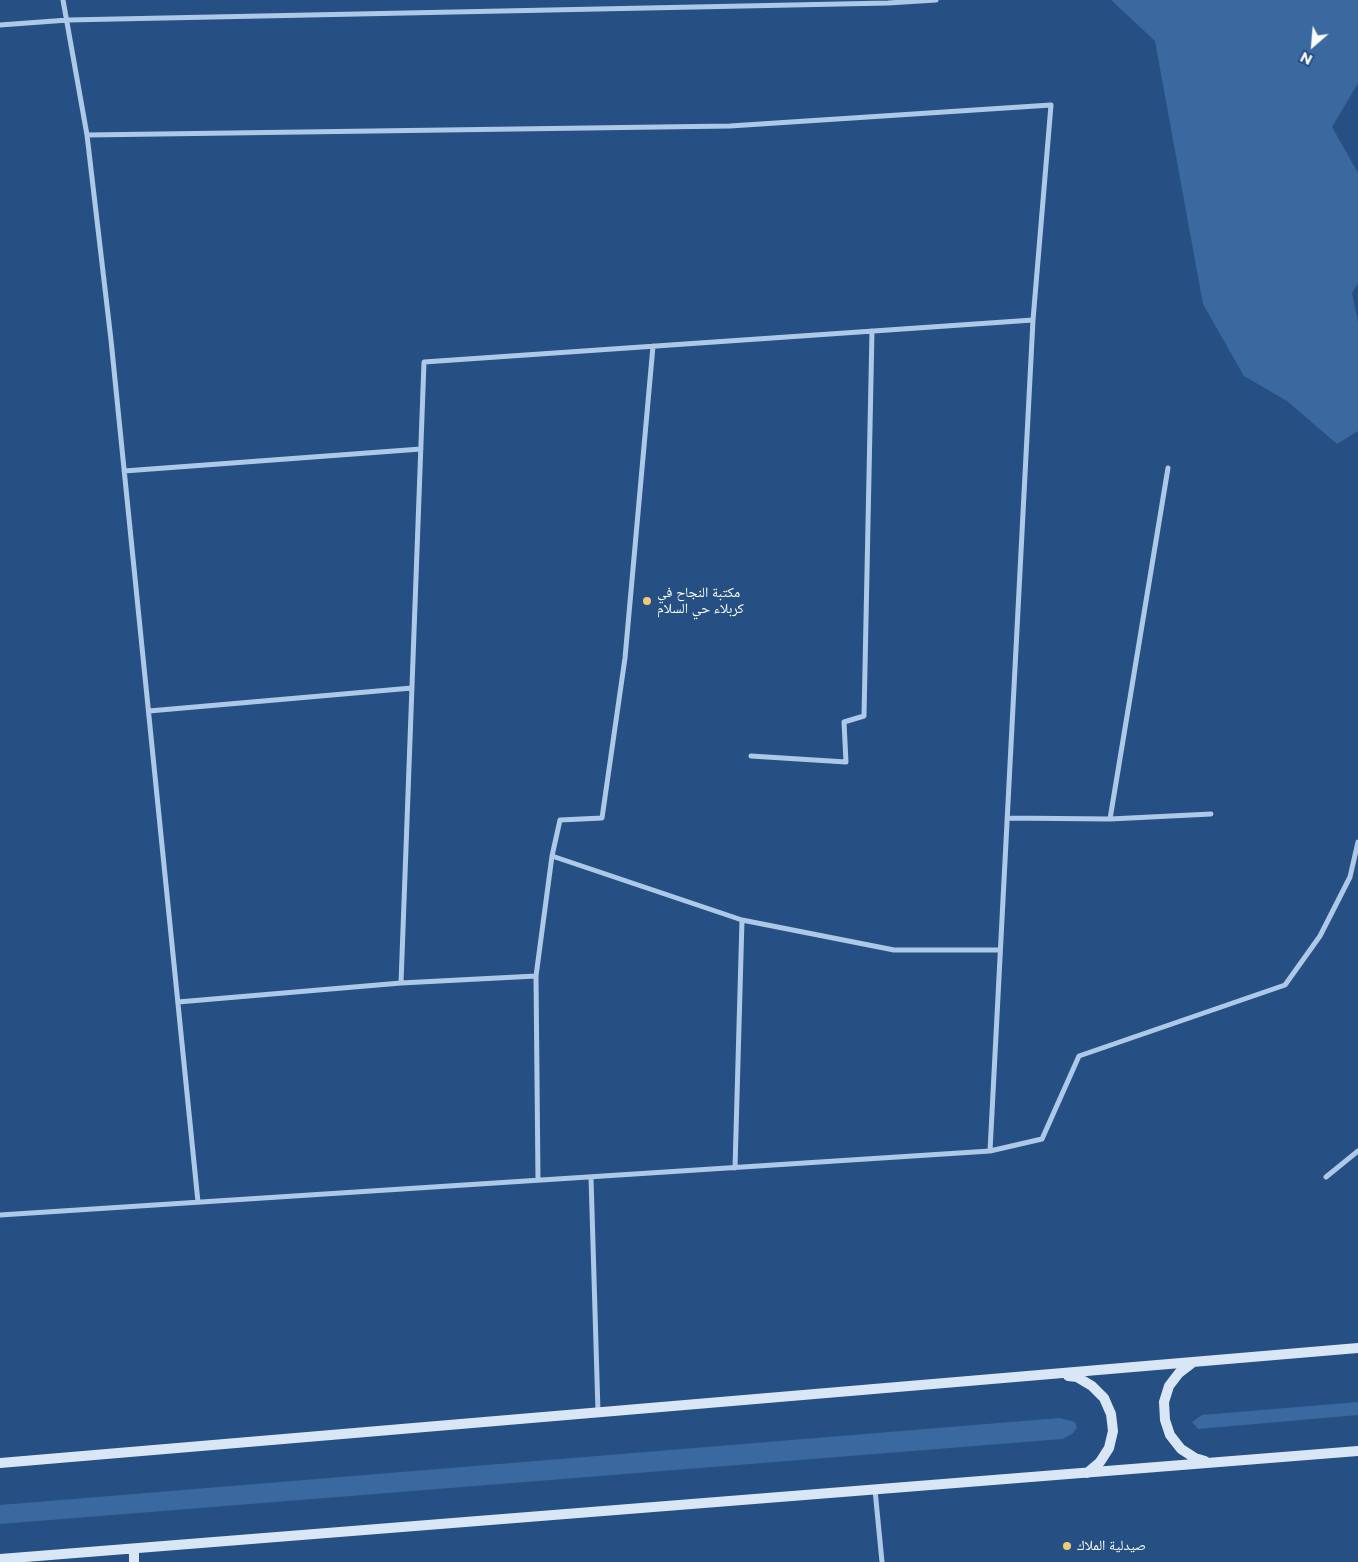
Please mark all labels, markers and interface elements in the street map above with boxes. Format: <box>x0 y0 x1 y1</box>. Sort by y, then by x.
north arrow <box>1288 20 1338 70</box>
text: N <box>1297 48 1315 69</box>
place label: مكتبة النجاح في كربلاء حي السلام <box>657 585 744 618</box>
marker: مكتبة النجاح في كربلاء حي السلام <box>641 595 653 607</box>
place label: صيدلية الملاك <box>1077 1538 1146 1554</box>
marker: صيدلية الملاك <box>1061 1540 1073 1552</box>

